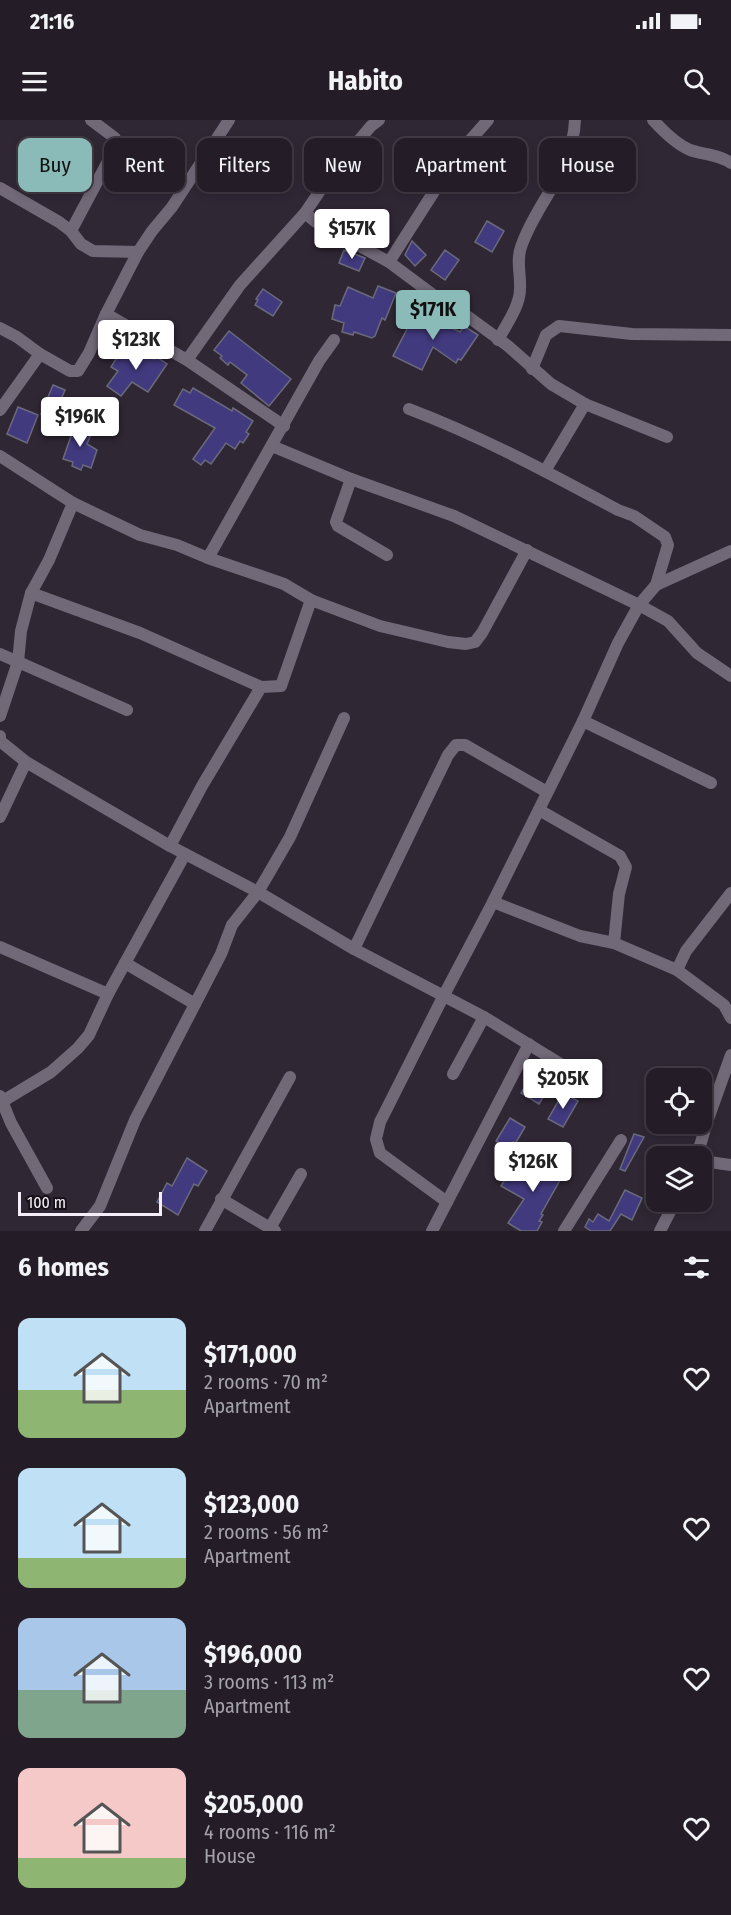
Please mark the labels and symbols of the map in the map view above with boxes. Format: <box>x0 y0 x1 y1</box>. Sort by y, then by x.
pin: $157K <box>310 209 394 260</box>
pin: $171K <box>391 290 475 341</box>
pin: $123K <box>94 320 178 371</box>
pin: $196K <box>38 397 122 448</box>
pin: $205K <box>521 1059 605 1110</box>
pin: $126K <box>491 1142 575 1193</box>
scale bar <box>18 1189 162 1216</box>

